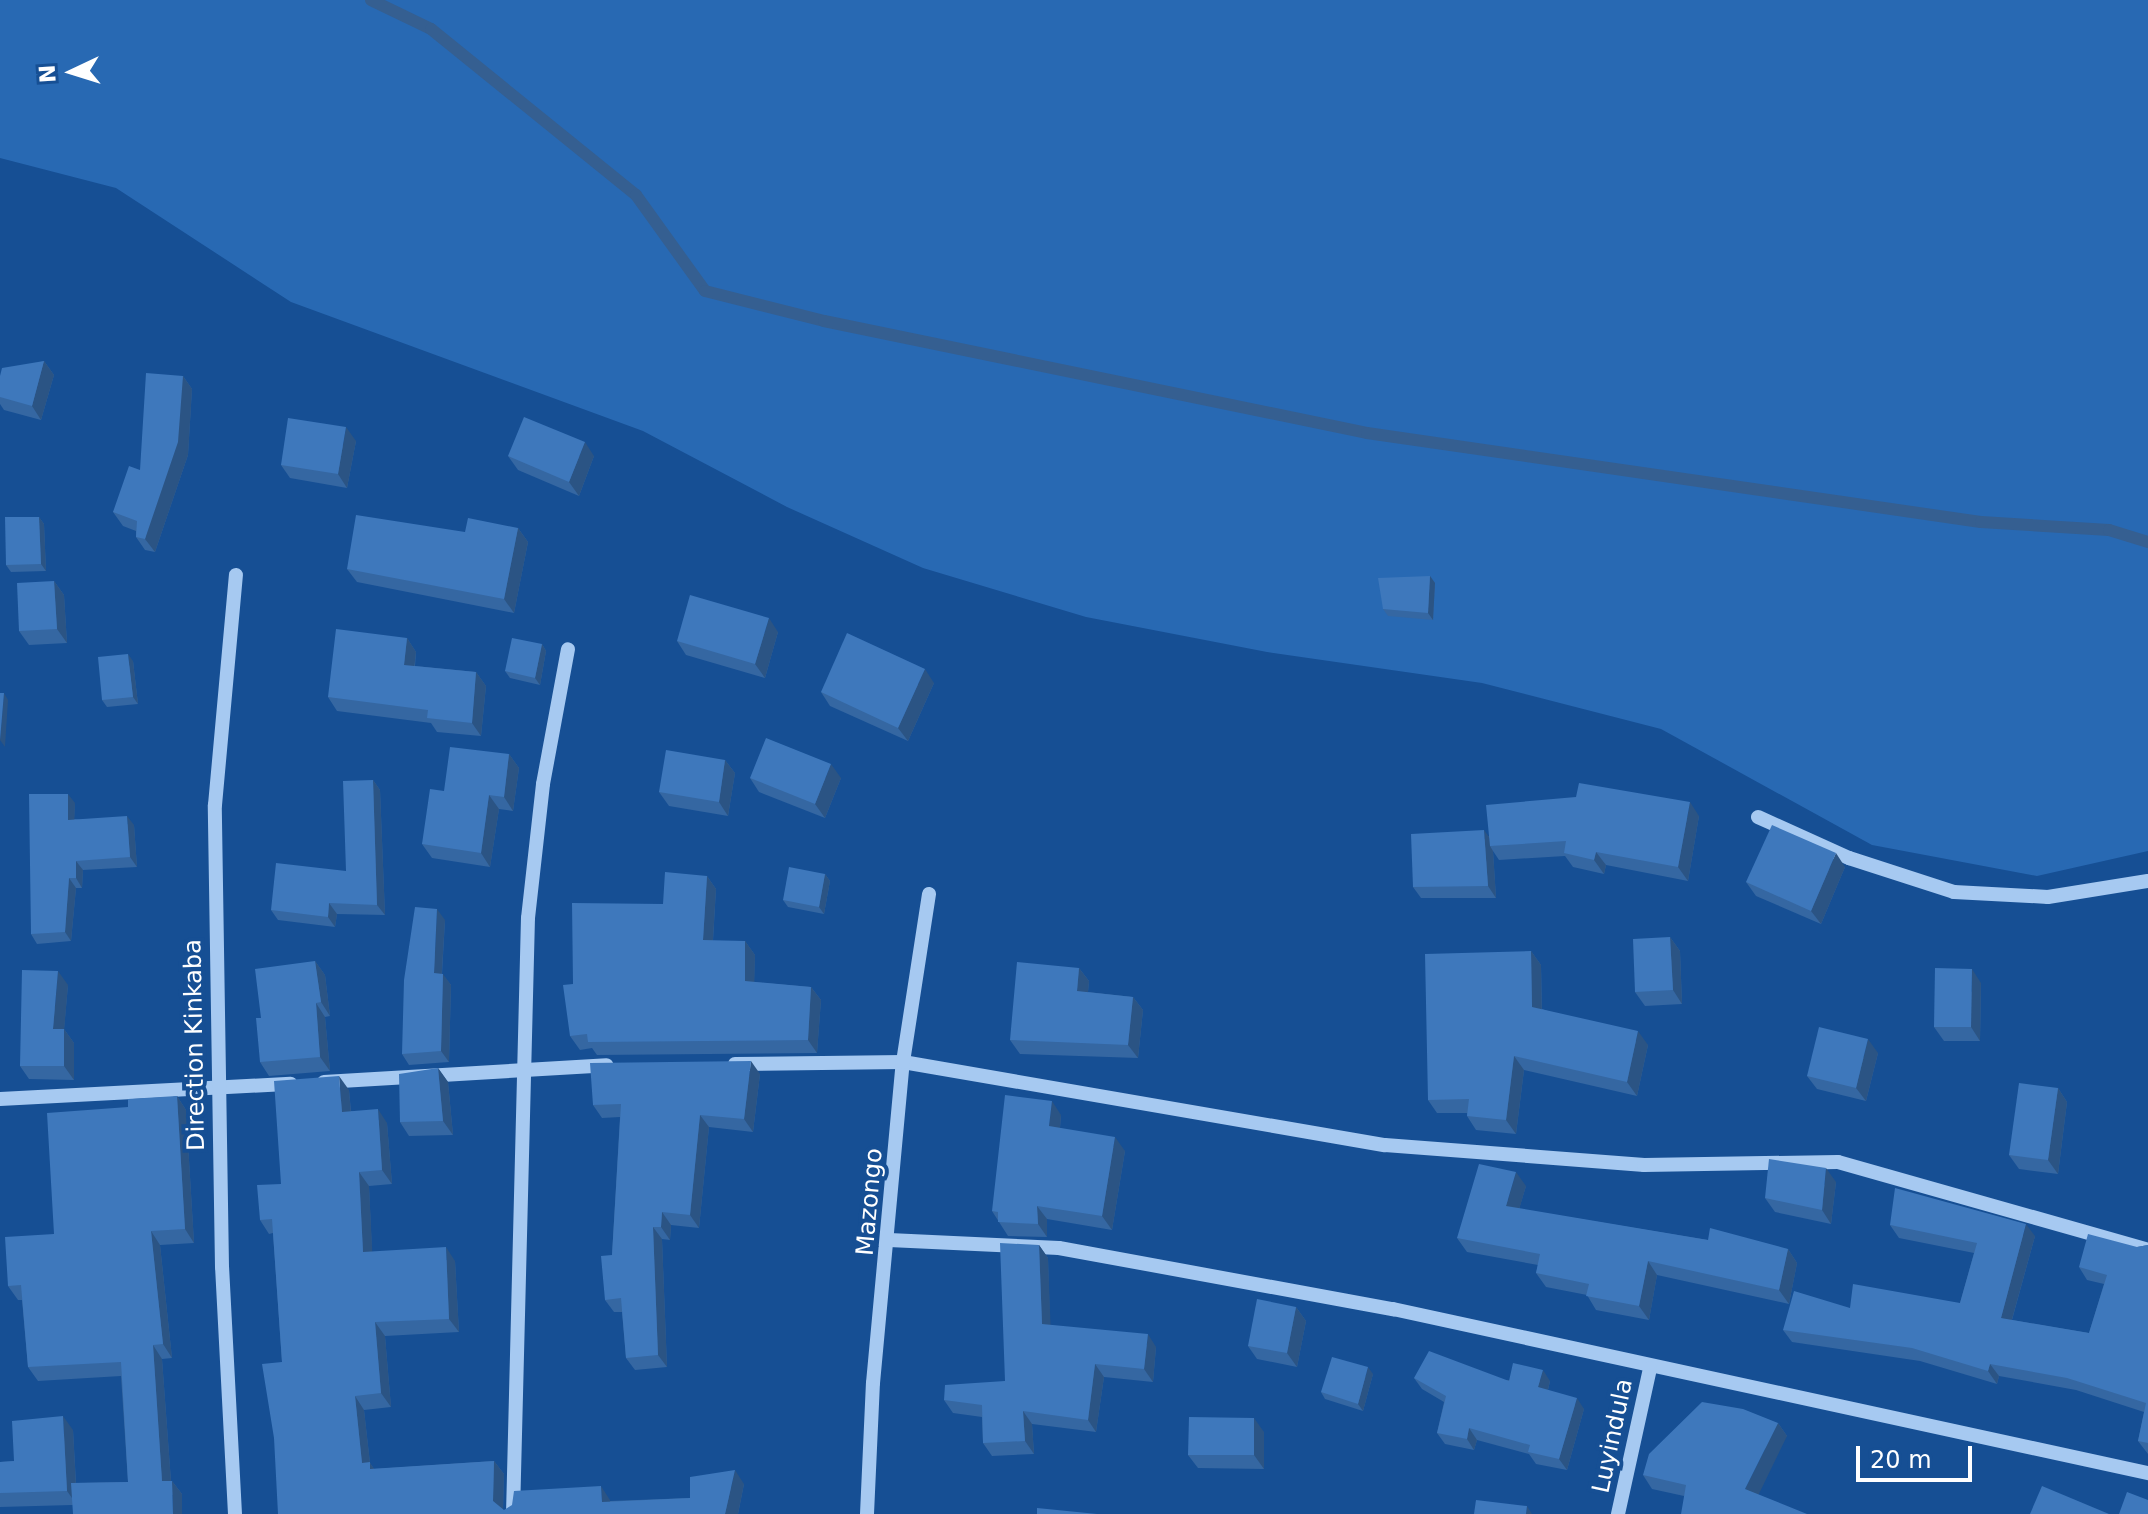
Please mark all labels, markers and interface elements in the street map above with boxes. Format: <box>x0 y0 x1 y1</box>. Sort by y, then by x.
north arrow <box>32 32 112 112</box>
text: N <box>34 64 61 84</box>
street label: Direction Kinkaba <box>179 939 211 1151</box>
street label: Mazongo <box>851 1147 889 1257</box>
street label: Luyindula <box>1587 1376 1639 1496</box>
scale bar <box>1860 1430 1976 1480</box>
text: 20 m <box>1870 1446 1932 1474</box>

